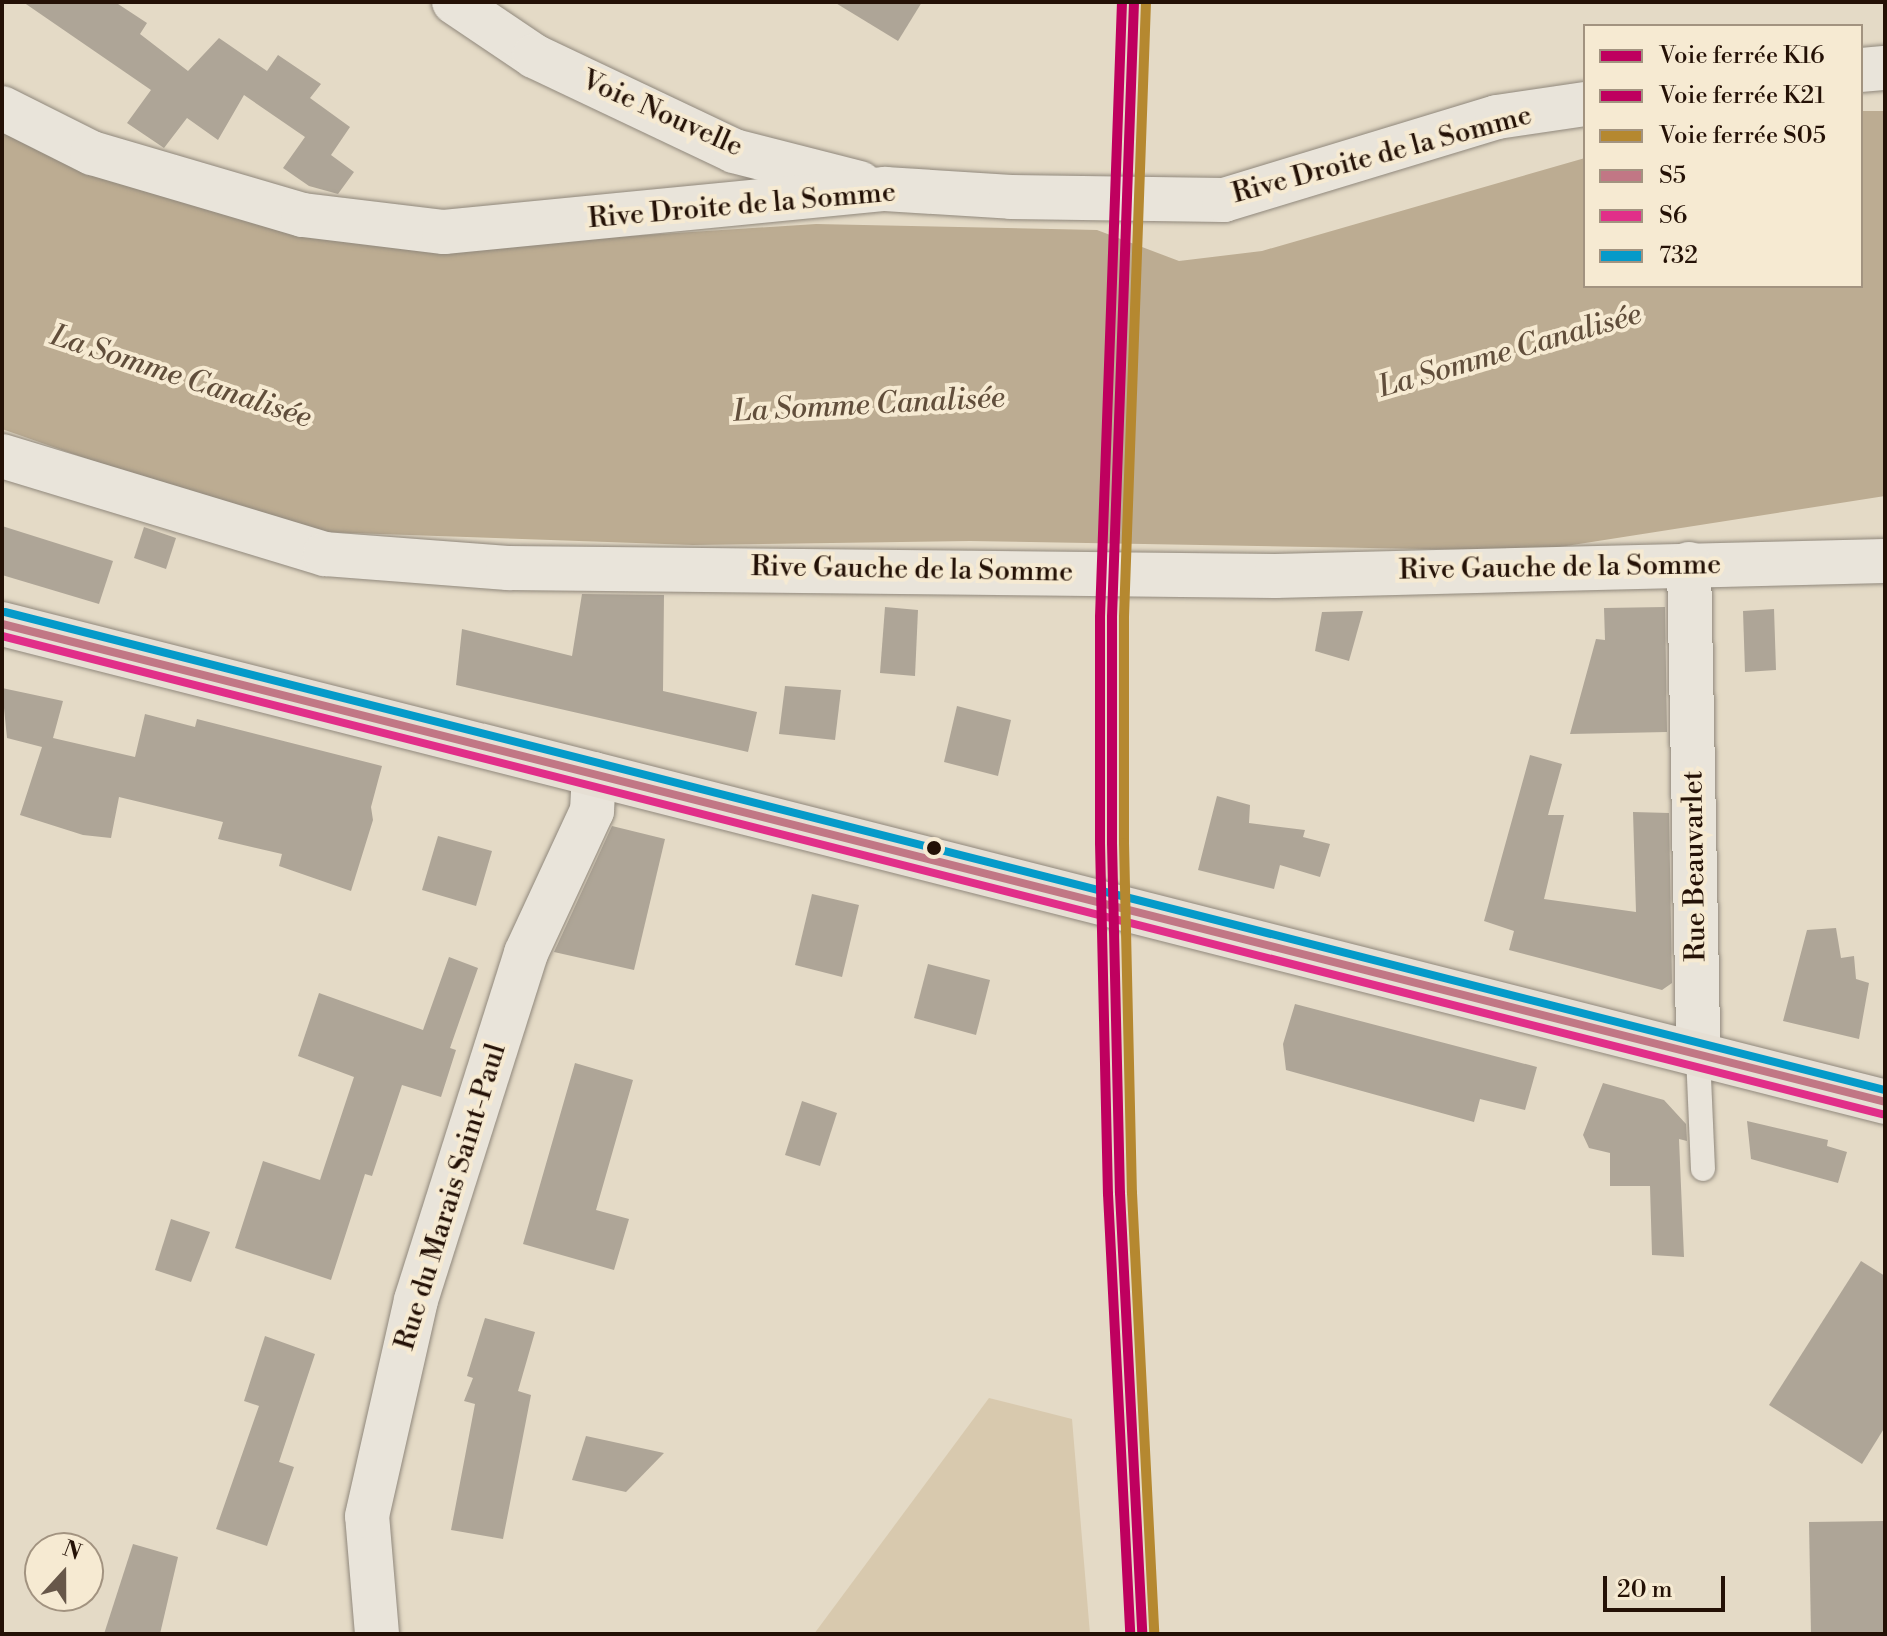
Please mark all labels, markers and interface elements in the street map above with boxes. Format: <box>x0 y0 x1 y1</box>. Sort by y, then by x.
legend <box>1583 24 1863 288</box>
text: Voie ferrée K16 <box>1659 41 1825 71</box>
street label: Voie Nouvelle <box>576 63 748 165</box>
text: Voie ferrée K21 <box>1659 81 1825 111</box>
street label: Rive Droite de la Somme <box>1229 99 1535 211</box>
text: Voie ferrée S05 <box>1659 121 1826 151</box>
text: S5 <box>1659 161 1686 191</box>
street label: Rive Droite de la Somme <box>587 176 897 236</box>
text: S6 <box>1659 201 1687 231</box>
text: 732 <box>1659 241 1698 271</box>
water label: La Somme Canalisée <box>1374 296 1646 406</box>
water label: La Somme Canalisée <box>46 318 316 436</box>
water label: La Somme Canalisée <box>732 380 1006 430</box>
street label: Rive Gauche de la Somme <box>1399 548 1721 588</box>
street label: Rive Gauche de la Somme <box>751 550 1073 590</box>
street label: Rue Beauvarlet <box>1677 770 1713 962</box>
unlabelled marker <box>926 840 942 856</box>
street label: Rue du Marais Saint-Paul <box>388 1040 514 1354</box>
north arrow <box>24 1532 104 1612</box>
text: N <box>59 1535 85 1567</box>
scale bar <box>1607 1560 1729 1610</box>
text: 20 m <box>1617 1575 1673 1605</box>

